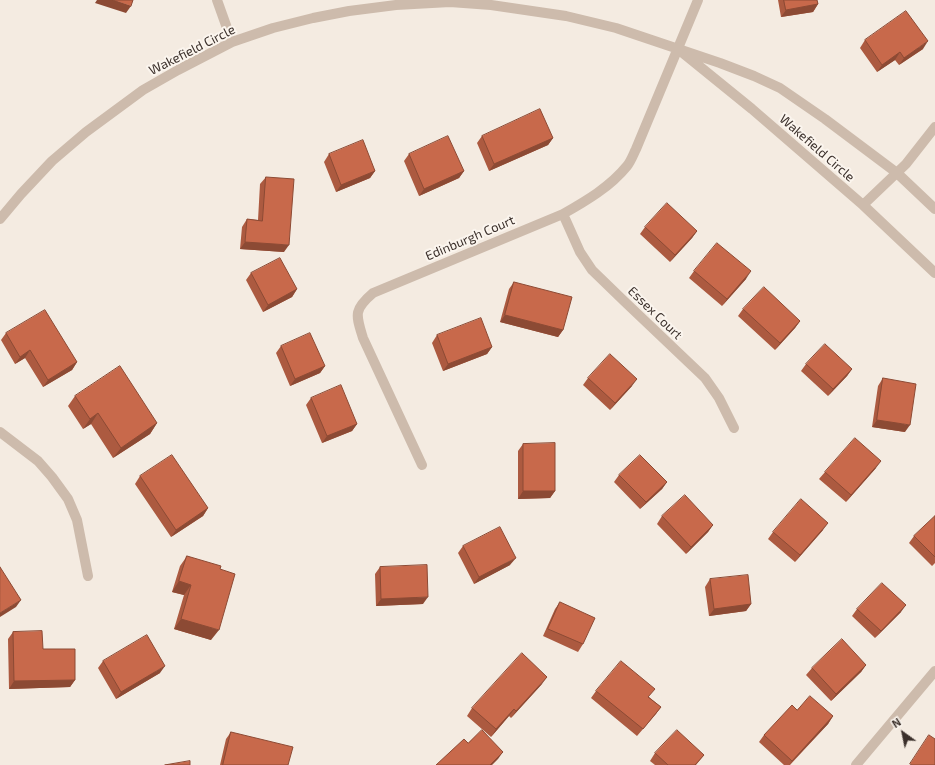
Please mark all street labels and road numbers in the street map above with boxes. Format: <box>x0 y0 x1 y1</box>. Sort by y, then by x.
street label: Wakefield Circle <box>146 22 238 78</box>
street label: Wakefield Circle <box>776 111 858 185</box>
street label: Edinburgh Court <box>423 212 517 264</box>
street label: Essex Court <box>625 283 685 343</box>

